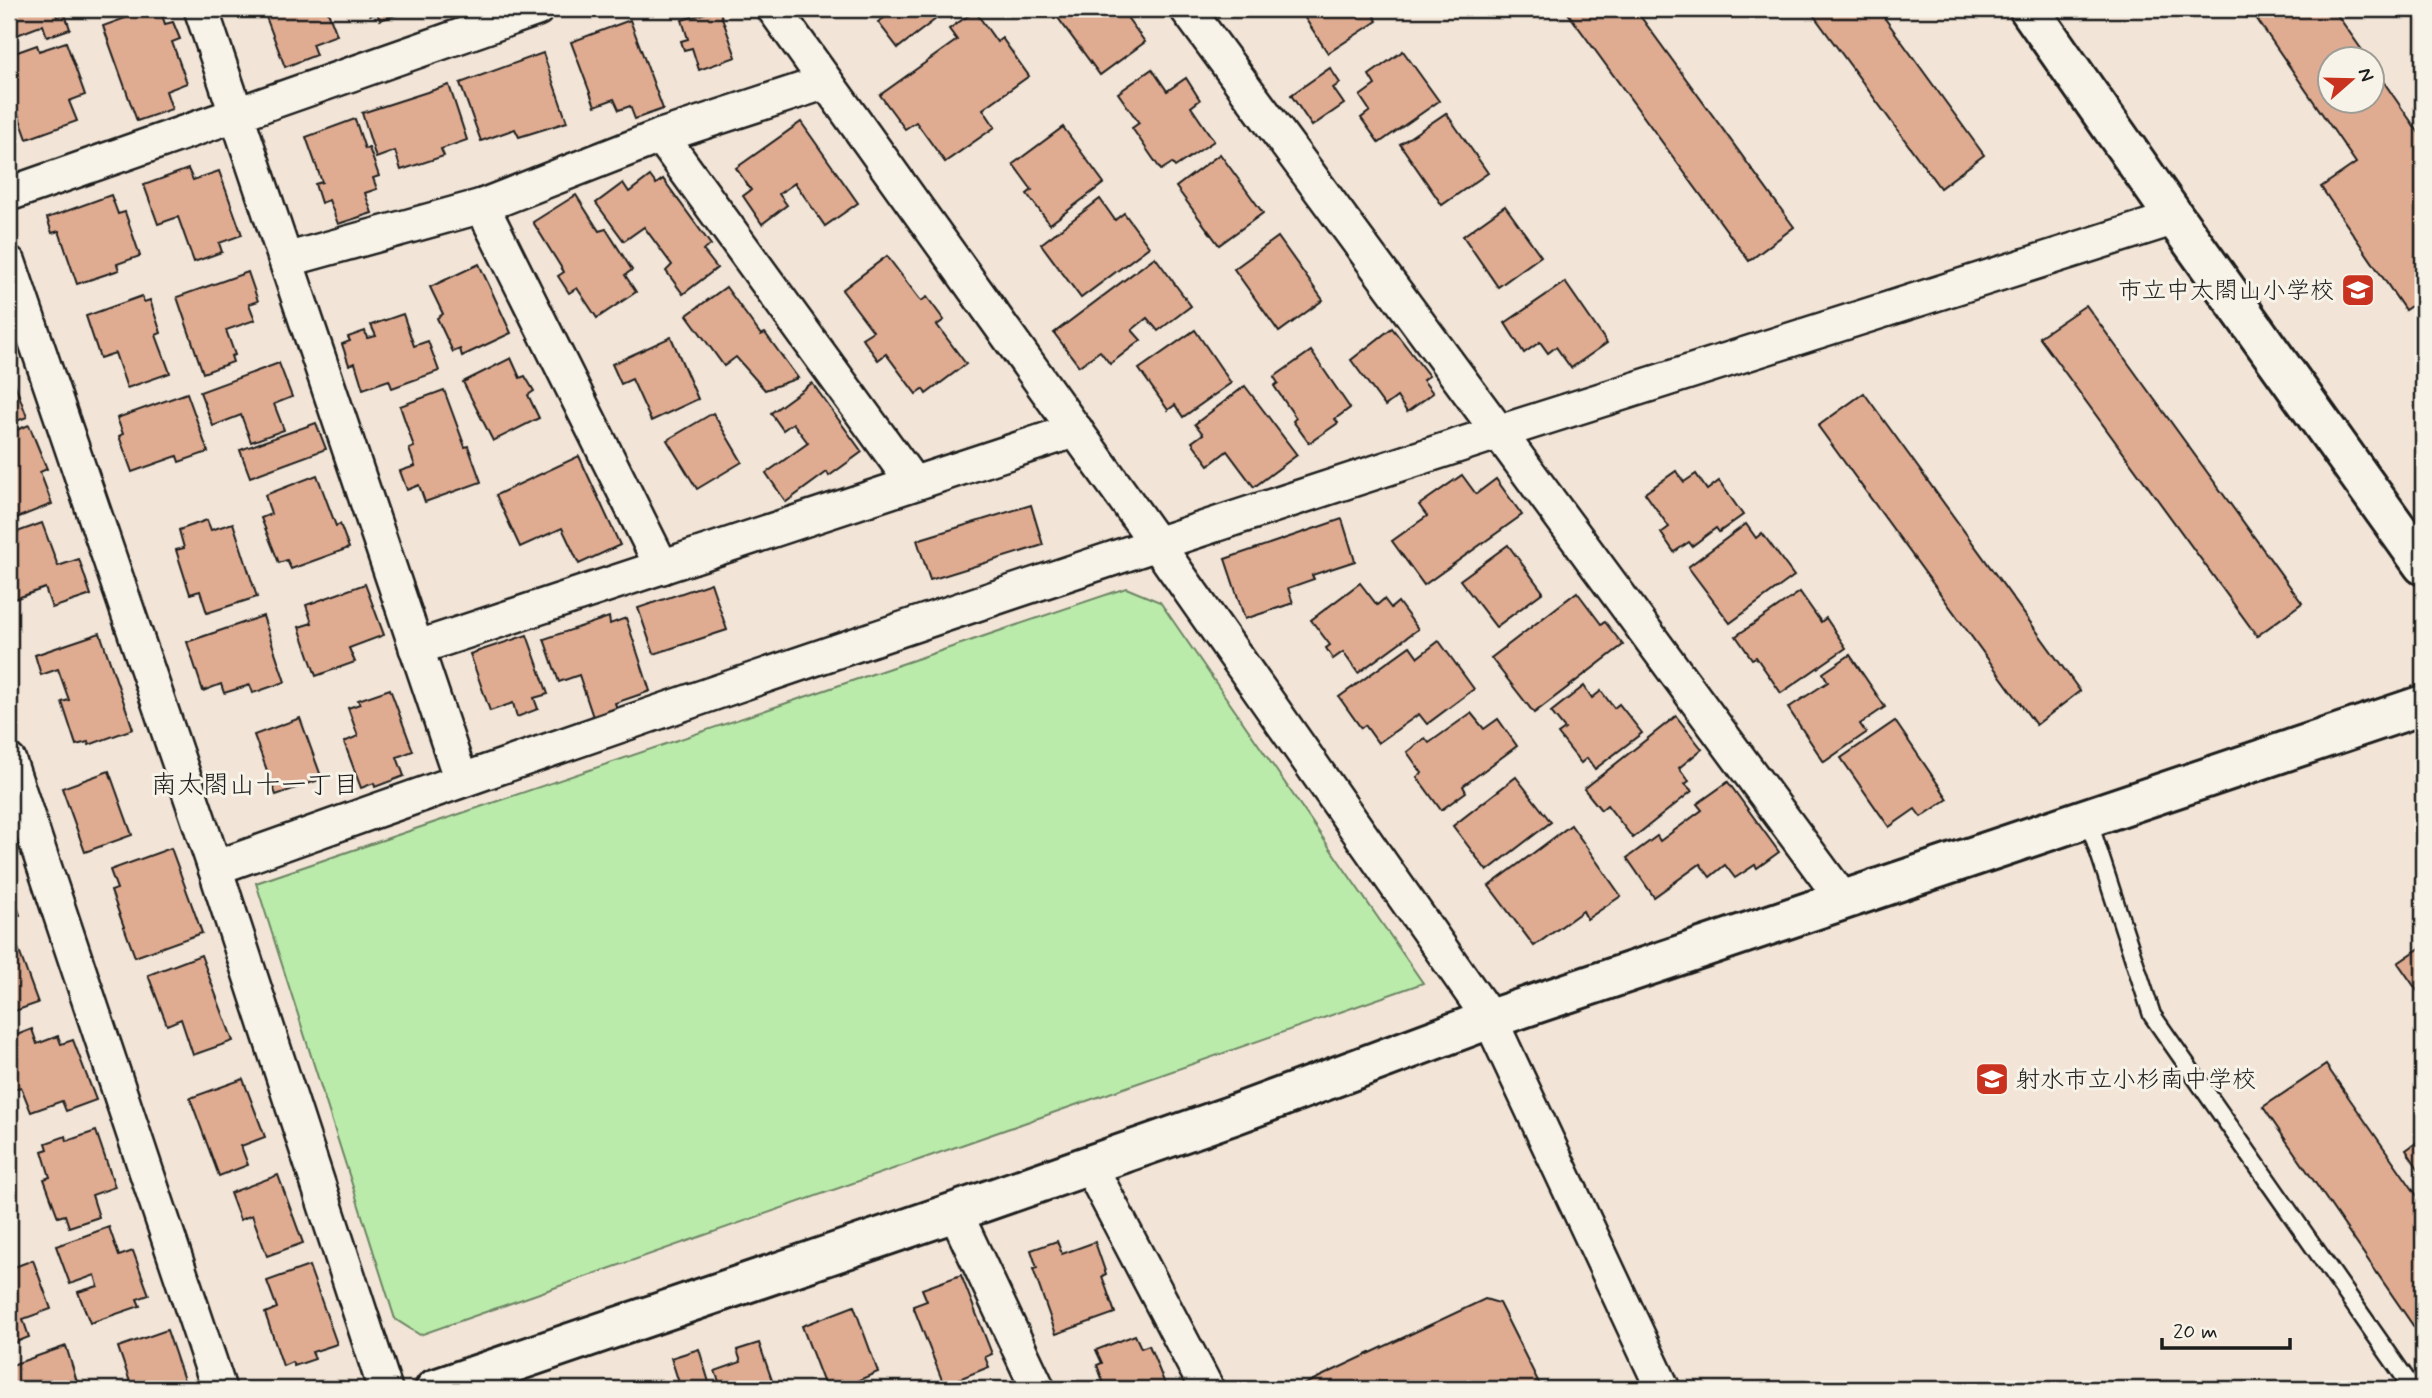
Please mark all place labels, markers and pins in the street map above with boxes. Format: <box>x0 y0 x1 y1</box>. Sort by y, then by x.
school or university icon: 市立中太閤山小学校 <box>2339 271 2377 309</box>
place label: 市立中太閤山小学校 <box>2118 276 2334 307</box>
school or university icon: 射水市立小杉南中学校 <box>1973 1060 2011 1098</box>
place label: 射水市立小杉南中学校 <box>2016 1065 2256 1096</box>

